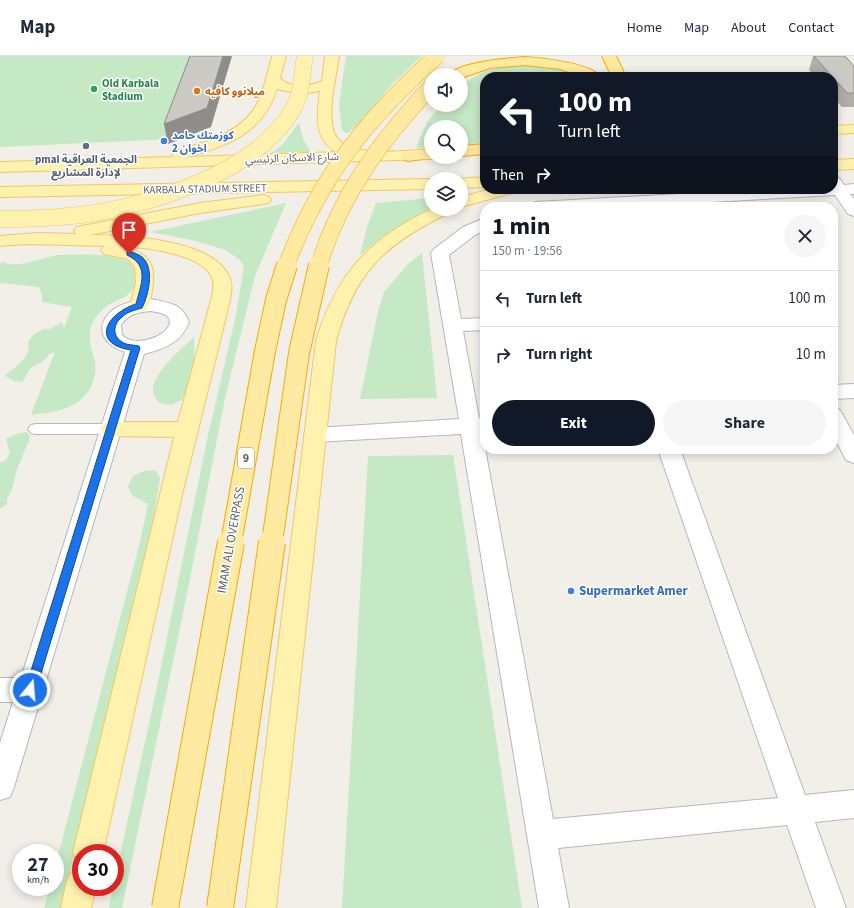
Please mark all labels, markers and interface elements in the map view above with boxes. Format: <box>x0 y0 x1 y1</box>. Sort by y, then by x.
text: Map <box>20 14 55 41</box>
text: Home <box>627 18 662 38</box>
text: Map <box>684 18 709 38</box>
text: About <box>731 18 766 38</box>
text: Contact <box>788 18 834 38</box>
map controls <box>424 68 468 216</box>
button: sound <box>424 68 468 112</box>
place label: Old Karbala Stadium <box>102 76 159 104</box>
text: 100 m <box>558 82 632 122</box>
marker: Old Karbala Stadium <box>89 84 99 94</box>
place label: ميلانوو كافيه <box>205 84 265 99</box>
marker: ميلانوو كافيه <box>192 86 202 96</box>
icon: left <box>492 88 544 140</box>
text: Turn left <box>558 119 620 144</box>
button: search <box>424 120 468 164</box>
place label: كوزمتك حامد اخوان 2 <box>172 128 235 156</box>
marker: كوزمتك حامد اخوان 2 <box>159 136 169 146</box>
marker: pmai الجمعية العراقية لإدارة المشاريع <box>81 141 91 151</box>
street label: شارع الاسكان الرئيسي <box>245 149 340 169</box>
place label: pmai الجمعية العراقية لإدارة المشاريع <box>35 152 137 181</box>
icon: right <box>532 164 554 186</box>
text: Then <box>492 165 524 186</box>
button: layers <box>424 172 468 216</box>
street label: KARBALA STADIUM STREET <box>143 180 267 198</box>
text: 1 min <box>492 209 550 244</box>
pin <box>112 213 146 254</box>
button: close <box>784 215 826 257</box>
icon: arrive <box>118 219 140 241</box>
text: 150 m · 19:56 <box>492 242 562 260</box>
icon: left <box>492 288 514 310</box>
text: Turn left <box>526 288 582 309</box>
text: 100 m <box>788 288 826 309</box>
icon: right <box>492 344 514 366</box>
text: Turn right <box>526 344 592 365</box>
text: 10 m <box>796 344 826 365</box>
button: Exit <box>492 400 655 446</box>
button: Share <box>663 400 826 446</box>
road number: 9 <box>238 448 254 468</box>
street label: IMAM ALI OVERPASS <box>213 485 249 595</box>
place label: Supermarket Amer <box>579 582 688 600</box>
marker: Supermarket Amer <box>566 586 576 596</box>
position arrow <box>9 669 51 711</box>
speed limit sign: 30 <box>72 844 124 896</box>
text: 27 <box>27 851 49 879</box>
text: km/h <box>27 873 49 887</box>

